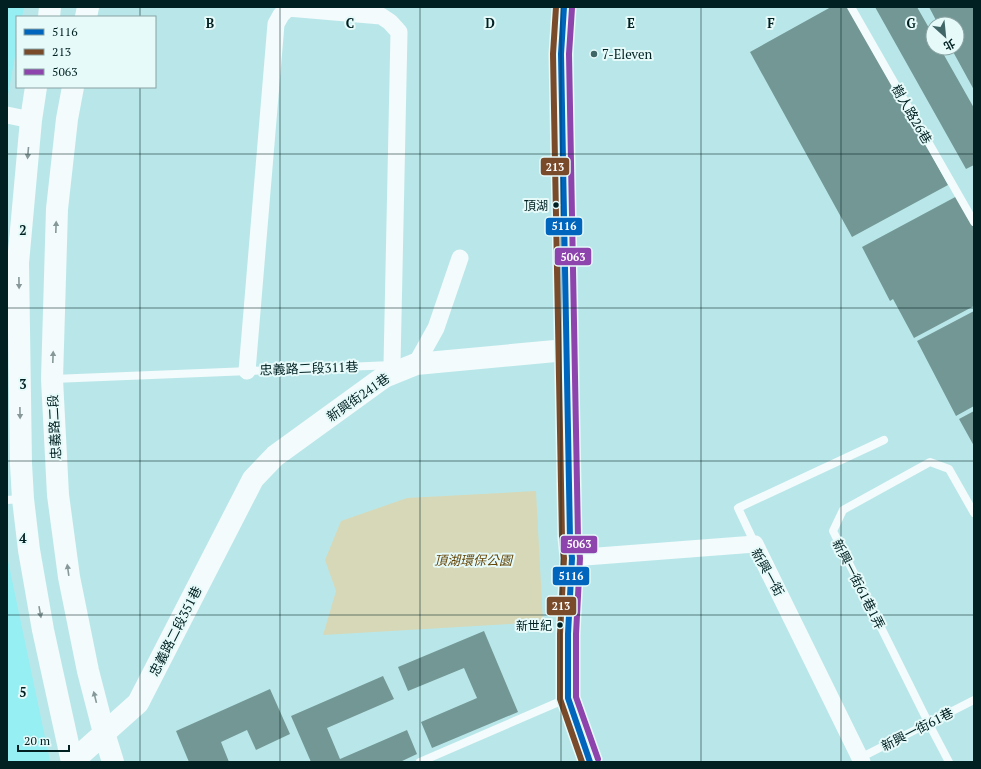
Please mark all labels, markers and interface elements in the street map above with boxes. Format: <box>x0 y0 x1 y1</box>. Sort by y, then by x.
text: B <box>206 14 214 32</box>
text: C <box>346 14 354 32</box>
text: D <box>485 14 495 32</box>
text: E <box>627 14 635 32</box>
text: F <box>767 14 775 32</box>
text: G <box>906 14 916 32</box>
legend <box>16 16 156 88</box>
north arrow <box>925 16 965 56</box>
text: 5116 <box>52 24 78 39</box>
text: 北 <box>941 36 958 54</box>
text: 213 <box>52 44 71 59</box>
place label: 7-Eleven <box>602 45 652 63</box>
marker: 7-Eleven <box>589 49 599 59</box>
text: 5063 <box>52 64 78 79</box>
street label: 樹人路26巷 <box>888 81 936 147</box>
one-way arrow <box>25 147 31 159</box>
line badge: 213 <box>540 157 570 176</box>
text: 213 <box>546 160 564 174</box>
place label: 頂湖 <box>524 198 548 213</box>
marker: 頂湖 <box>551 200 561 210</box>
line badge: 5116 <box>545 217 583 236</box>
text: 5116 <box>552 219 576 233</box>
text: 2 <box>19 221 27 239</box>
one-way arrow <box>53 221 60 233</box>
line badge: 5063 <box>554 247 592 266</box>
text: 5063 <box>561 250 585 264</box>
one-way arrow <box>16 277 22 290</box>
one-way arrow <box>49 351 56 363</box>
street label: 忠義路二段311巷 <box>259 357 359 379</box>
street label: 新興街241巷 <box>323 369 393 425</box>
text: 3 <box>19 375 27 393</box>
street label: 忠義路二段 <box>43 394 65 460</box>
one-way arrow <box>17 407 23 420</box>
text: 4 <box>19 529 27 547</box>
line badge: 5063 <box>560 535 598 554</box>
street label: 新興一街61巷1弄 <box>829 536 889 632</box>
text: 5063 <box>567 537 591 551</box>
street label: 新興一街 <box>748 545 788 599</box>
park label: 頂湖環保公園 <box>434 551 514 569</box>
one-way arrow <box>65 564 71 576</box>
line badge: 5116 <box>552 566 590 586</box>
text: 5116 <box>559 569 583 583</box>
street label: 忠義路二段351巷 <box>145 583 205 679</box>
line badge: 213 <box>546 596 577 616</box>
text: 213 <box>552 599 570 613</box>
one-way arrow <box>37 605 43 618</box>
place label: 新世紀 <box>516 618 552 633</box>
marker: 新世紀 <box>555 620 565 630</box>
text: 5 <box>19 683 27 701</box>
one-way arrow <box>91 691 97 704</box>
street label: 新興一街61巷 <box>878 703 956 755</box>
scale bar <box>18 727 69 753</box>
text: 20 m <box>24 733 51 748</box>

